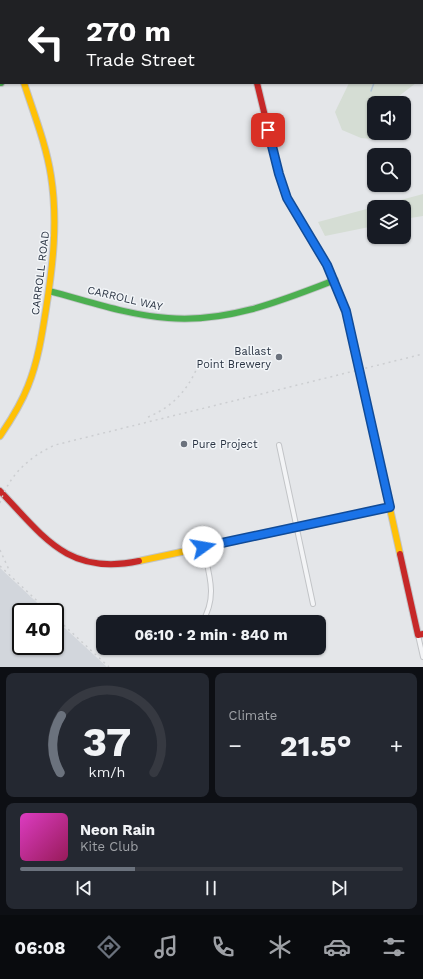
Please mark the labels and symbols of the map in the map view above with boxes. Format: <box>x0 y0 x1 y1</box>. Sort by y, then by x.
pin <box>251 113 285 147</box>
street label: CARROLL ROAD <box>29 230 52 316</box>
street label: CARROLL WAY <box>86 284 165 314</box>
place label: Ballast Point Brewery <box>197 345 271 371</box>
marker: Ballast Point Brewery <box>274 352 284 362</box>
place label: Pure Project <box>192 438 258 451</box>
marker: Pure Project <box>179 439 189 449</box>
position arrow <box>182 526 224 568</box>
speed limit sign: 40 <box>12 603 64 655</box>

